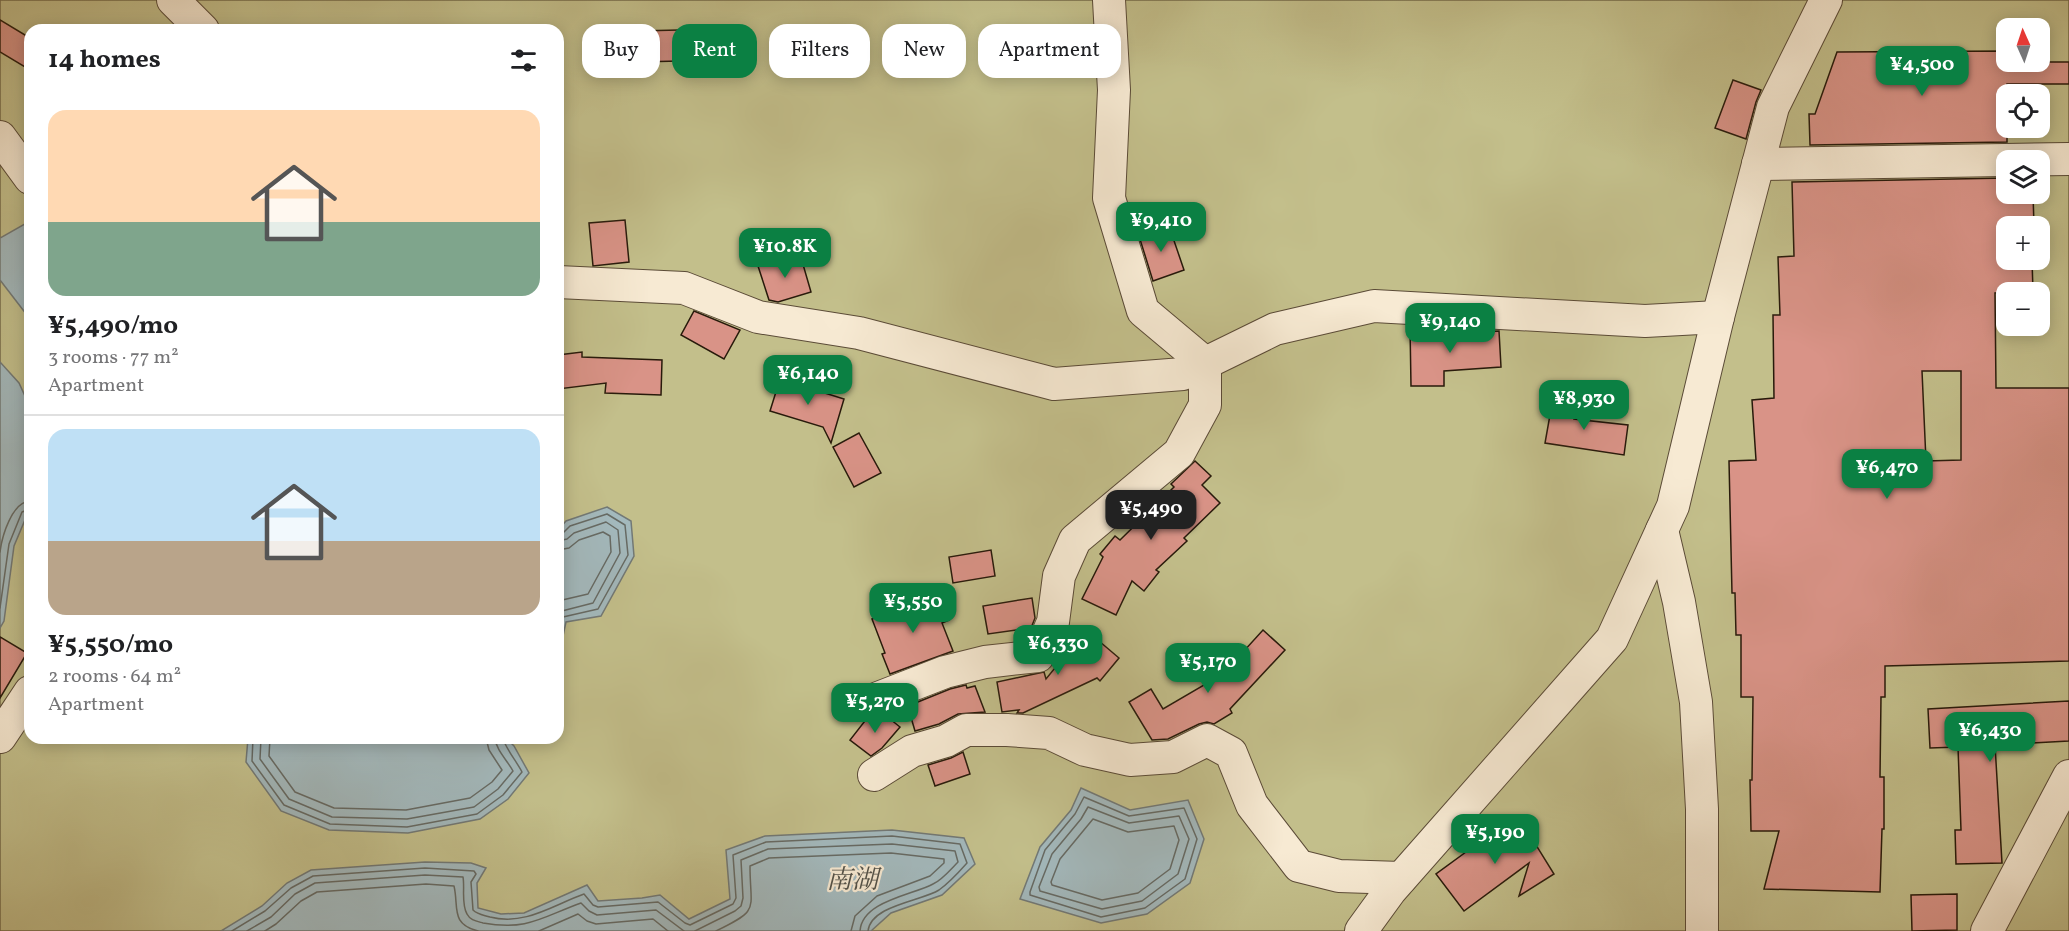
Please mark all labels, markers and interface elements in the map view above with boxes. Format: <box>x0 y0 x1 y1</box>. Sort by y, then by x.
north arrow <box>1996 18 2050 72</box>
map controls <box>1996 18 2050 336</box>
chip: Buy <box>582 24 660 78</box>
chip: Rent <box>672 24 757 78</box>
chip: Filters <box>769 24 870 78</box>
chip: New <box>882 24 966 78</box>
chip: Apartment <box>978 24 1121 78</box>
text: 14 homes <box>48 42 161 78</box>
icon: filters <box>507 44 540 77</box>
pin: ¥4,500 <box>1873 46 1971 97</box>
text: ¥4,500 <box>1890 51 1954 79</box>
button: locate <box>1996 84 2050 138</box>
icon: home <box>240 149 348 257</box>
button: layers <box>1996 150 2050 204</box>
pin: ¥9,410 <box>1112 202 1210 253</box>
text: ¥9,410 <box>1130 207 1192 235</box>
button: + <box>1996 216 2050 270</box>
pin: ¥10.8K <box>736 228 834 279</box>
text: ¥10.8K <box>753 233 817 261</box>
button: − <box>1996 282 2050 336</box>
pin: ¥9,140 <box>1401 303 1499 354</box>
text: ¥5,490/mo <box>48 308 178 344</box>
text: ¥9,140 <box>1419 308 1481 336</box>
text: 3 rooms · 77 m² <box>48 344 179 372</box>
pin: ¥6,140 <box>759 355 857 406</box>
text: ¥6,140 <box>777 360 839 388</box>
text: Apartment <box>48 372 144 400</box>
pin: ¥8,930 <box>1535 380 1633 431</box>
text: ¥8,930 <box>1553 385 1615 413</box>
pin: ¥6,470 <box>1838 449 1936 500</box>
text: ¥6,470 <box>1856 454 1918 482</box>
icon: home <box>240 468 348 576</box>
pin: ¥5,490 <box>1102 490 1200 541</box>
text: ¥5,490 <box>1119 495 1183 523</box>
pin: ¥5,550 <box>864 583 962 634</box>
text: ¥5,550 <box>883 588 943 616</box>
pin: ¥6,330 <box>1009 625 1107 676</box>
text: ¥5,550/mo <box>48 627 173 663</box>
text: ¥6,330 <box>1027 630 1089 658</box>
pin: ¥5,170 <box>1159 643 1257 694</box>
text: ¥5,170 <box>1179 648 1237 676</box>
text: 2 rooms · 64 m² <box>48 663 181 691</box>
pin: ¥5,270 <box>826 683 924 734</box>
text: ¥5,270 <box>845 688 905 716</box>
text: Apartment <box>48 691 144 719</box>
pin: ¥6,430 <box>1941 712 2039 763</box>
text: ¥6,430 <box>1958 717 2022 745</box>
pin: ¥5,190 <box>1446 814 1544 865</box>
text: ¥5,190 <box>1465 819 1525 847</box>
water label: 南湖 <box>826 863 882 899</box>

